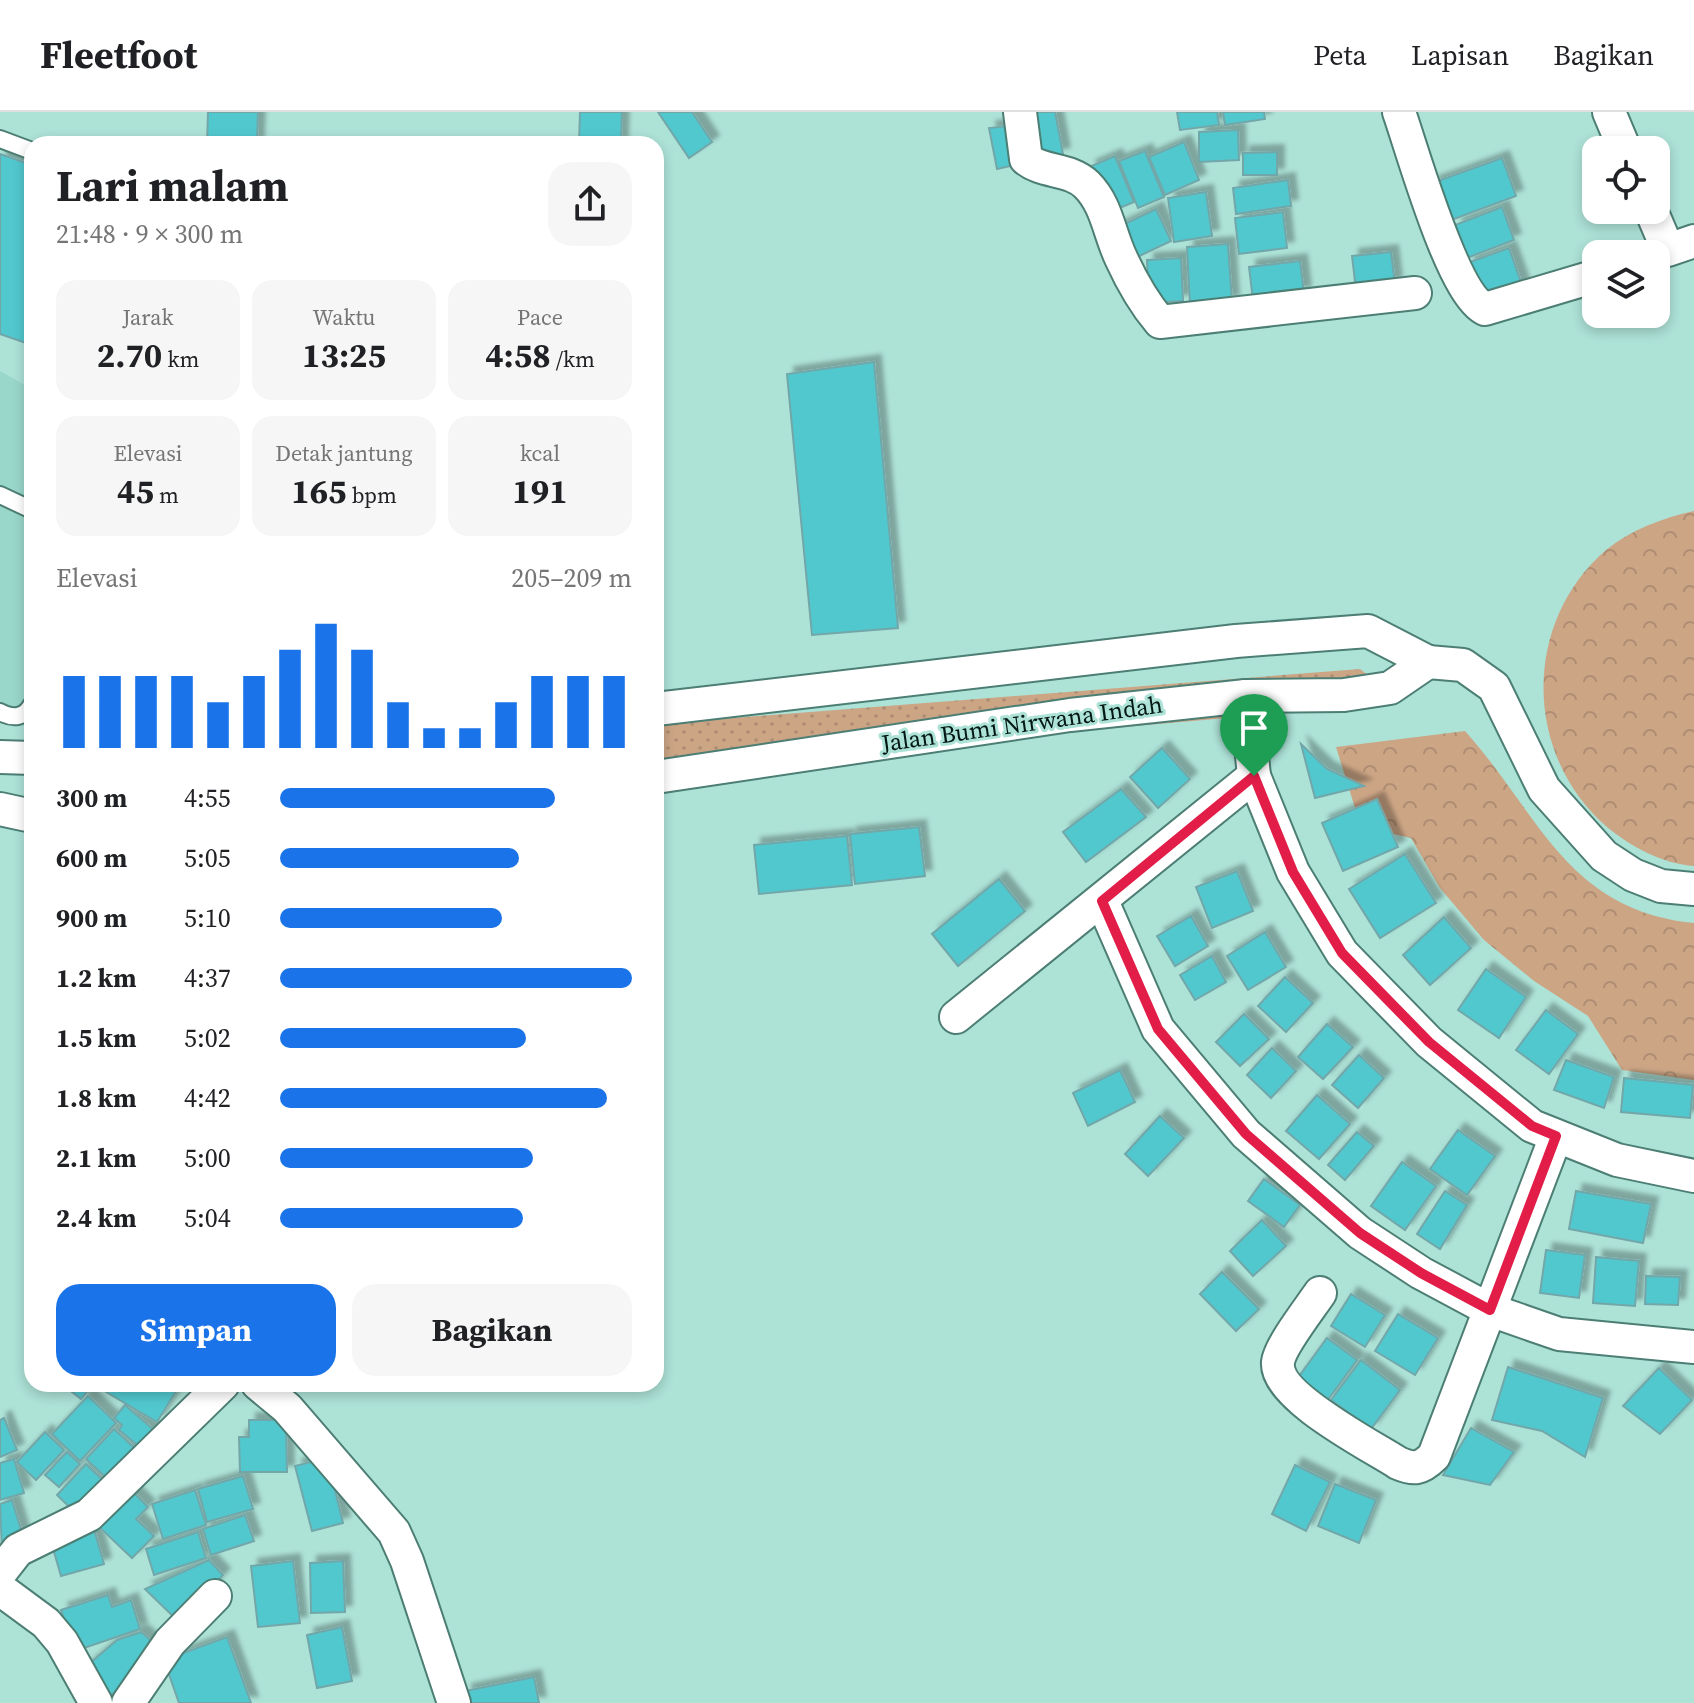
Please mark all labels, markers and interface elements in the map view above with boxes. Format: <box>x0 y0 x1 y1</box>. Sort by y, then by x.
text: Fleetfoot <box>40 29 197 81</box>
text: Peta <box>1313 36 1367 74</box>
text: Lapisan <box>1411 36 1509 74</box>
text: Bagikan <box>1553 36 1654 74</box>
map controls <box>1582 136 1670 328</box>
button: locate <box>1582 136 1670 224</box>
text: Lari malam <box>56 155 289 216</box>
button: share <box>548 162 632 246</box>
text: 21:48 · 9 × 300 m <box>56 216 243 252</box>
button: layers <box>1582 240 1670 328</box>
text: Jarak <box>122 302 174 332</box>
text: Waktu <box>313 302 375 332</box>
text: Pace <box>517 302 563 332</box>
text: 2.70 <box>97 332 162 378</box>
text: 13:25 <box>302 332 386 378</box>
text: 4:58 <box>485 332 551 378</box>
text: km <box>162 344 199 374</box>
text: /km <box>551 344 595 374</box>
text: Elevasi <box>114 438 182 468</box>
text: Detak jantung <box>275 438 413 468</box>
text: kcal <box>520 438 560 468</box>
text: 45 <box>117 468 154 514</box>
text: 165 <box>291 468 347 514</box>
text: 191 <box>512 468 568 514</box>
text: m <box>154 480 179 510</box>
text: bpm <box>347 480 397 510</box>
text: Elevasi <box>56 560 137 596</box>
text: 205–209 m <box>511 560 632 596</box>
street label: Jalan Bumi Nirwana Indah <box>878 687 1165 760</box>
pin <box>1220 694 1288 776</box>
icon: arrive <box>1232 706 1276 750</box>
text: 300 m <box>56 780 127 816</box>
text: 4:55 <box>184 780 231 816</box>
text: 600 m <box>56 840 127 876</box>
text: 5:05 <box>184 840 231 876</box>
text: 900 m <box>56 900 127 936</box>
text: 5:10 <box>184 900 231 936</box>
text: 1.2 km <box>56 960 137 996</box>
text: 4:37 <box>184 960 231 996</box>
text: 1.5 km <box>56 1020 137 1056</box>
text: 5:02 <box>184 1020 231 1056</box>
text: 1.8 km <box>56 1080 137 1116</box>
text: 4:42 <box>184 1080 231 1116</box>
text: 2.1 km <box>56 1140 137 1176</box>
text: 5:00 <box>184 1140 231 1176</box>
text: 2.4 km <box>56 1200 137 1236</box>
text: 5:04 <box>184 1200 231 1236</box>
button: Simpan <box>56 1284 336 1376</box>
button: Bagikan <box>352 1284 632 1376</box>

